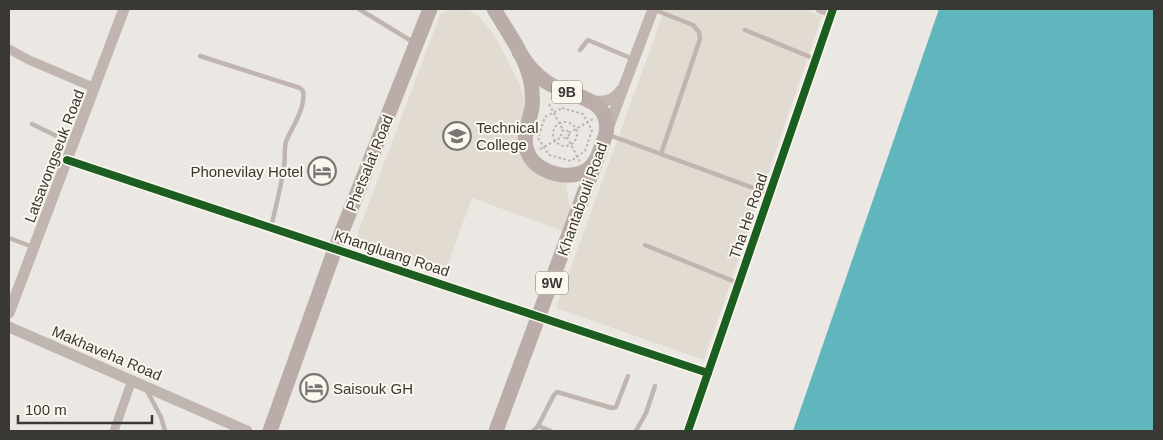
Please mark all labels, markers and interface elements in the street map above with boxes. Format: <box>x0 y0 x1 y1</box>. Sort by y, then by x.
road number: 9B <box>552 80 582 104</box>
street label: Latsavongseuk Road <box>21 87 87 225</box>
street label: Phetsalat Road <box>342 112 396 214</box>
place label: Technical College <box>476 119 539 153</box>
school or university icon: Technical College <box>442 121 472 151</box>
street label: Khantabouli Road <box>554 140 610 258</box>
hotel icon: Phonevilay Hotel <box>307 156 337 186</box>
place label: Phonevilay Hotel <box>190 163 303 180</box>
street label: Tha He Road <box>725 171 771 261</box>
street label: Khangluang Road <box>332 226 452 280</box>
road number: 9W <box>536 272 568 294</box>
street label: Makhaveha Road <box>50 322 164 384</box>
hotel icon: Saisouk GH <box>299 373 329 403</box>
place label: Saisouk GH <box>333 380 413 397</box>
scale bar <box>18 392 151 424</box>
text: 100 m <box>25 401 67 418</box>

